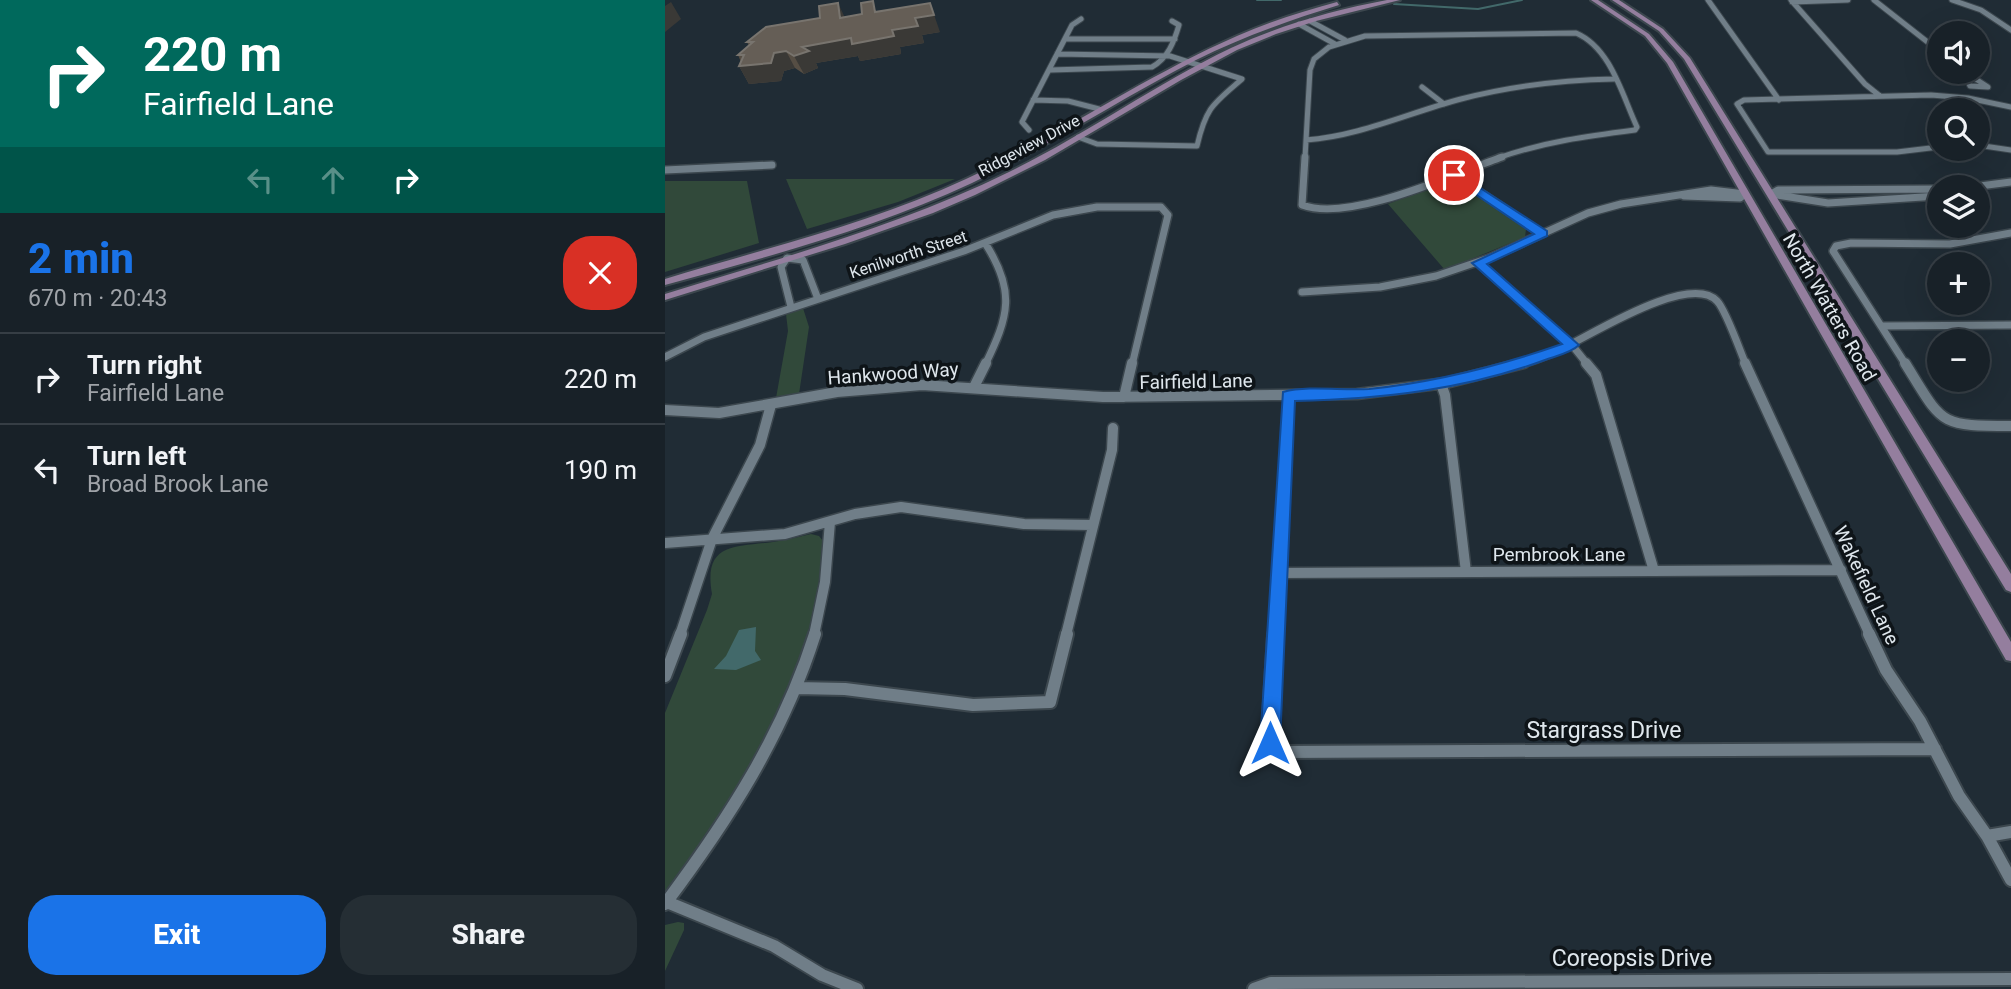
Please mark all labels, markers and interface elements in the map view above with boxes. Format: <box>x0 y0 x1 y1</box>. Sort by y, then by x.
map controls <box>1927 21 1990 392</box>
button: sound <box>1927 21 1990 84</box>
text: 220 m <box>143 26 282 83</box>
icon: right <box>28 28 119 119</box>
text: Fairfield Lane <box>143 85 334 123</box>
button: search <box>1927 98 1990 161</box>
street label: Ridgeview Drive <box>975 111 1083 180</box>
pin <box>1424 145 1484 205</box>
icon: arrive <box>1435 156 1473 194</box>
icon: left <box>241 161 279 199</box>
icon: ahead <box>314 161 352 199</box>
icon: right <box>387 161 425 199</box>
button: layers <box>1927 175 1990 238</box>
street label: Kenilworth Street <box>847 227 969 282</box>
street label: North Watters Road <box>1778 229 1881 385</box>
text: 2 min <box>28 234 134 283</box>
button: close <box>563 236 637 310</box>
button: + <box>1927 252 1990 315</box>
text: 670 m · 20:43 <box>28 285 167 312</box>
button: − <box>1927 329 1990 392</box>
text: Turn right <box>87 350 202 380</box>
street label: Hankwood Way <box>827 357 959 390</box>
icon: right <box>28 360 66 398</box>
text: 220 m <box>564 364 637 394</box>
street label: Fairfield Lane <box>1139 369 1253 394</box>
text: Fairfield Lane <box>87 380 224 407</box>
text: Turn left <box>87 441 186 471</box>
icon: left <box>28 451 66 489</box>
text: 190 m <box>564 455 637 485</box>
text: Broad Brook Lane <box>87 471 269 498</box>
street label: Wakefield Lane <box>1829 522 1904 648</box>
street label: Pembrook Lane <box>1493 543 1625 566</box>
position arrow <box>1233 706 1307 780</box>
street label: Stargrass Drive <box>1526 717 1682 744</box>
button: Exit <box>28 895 326 975</box>
button: Share <box>340 895 637 975</box>
street label: Coreopsis Drive <box>1552 945 1712 972</box>

